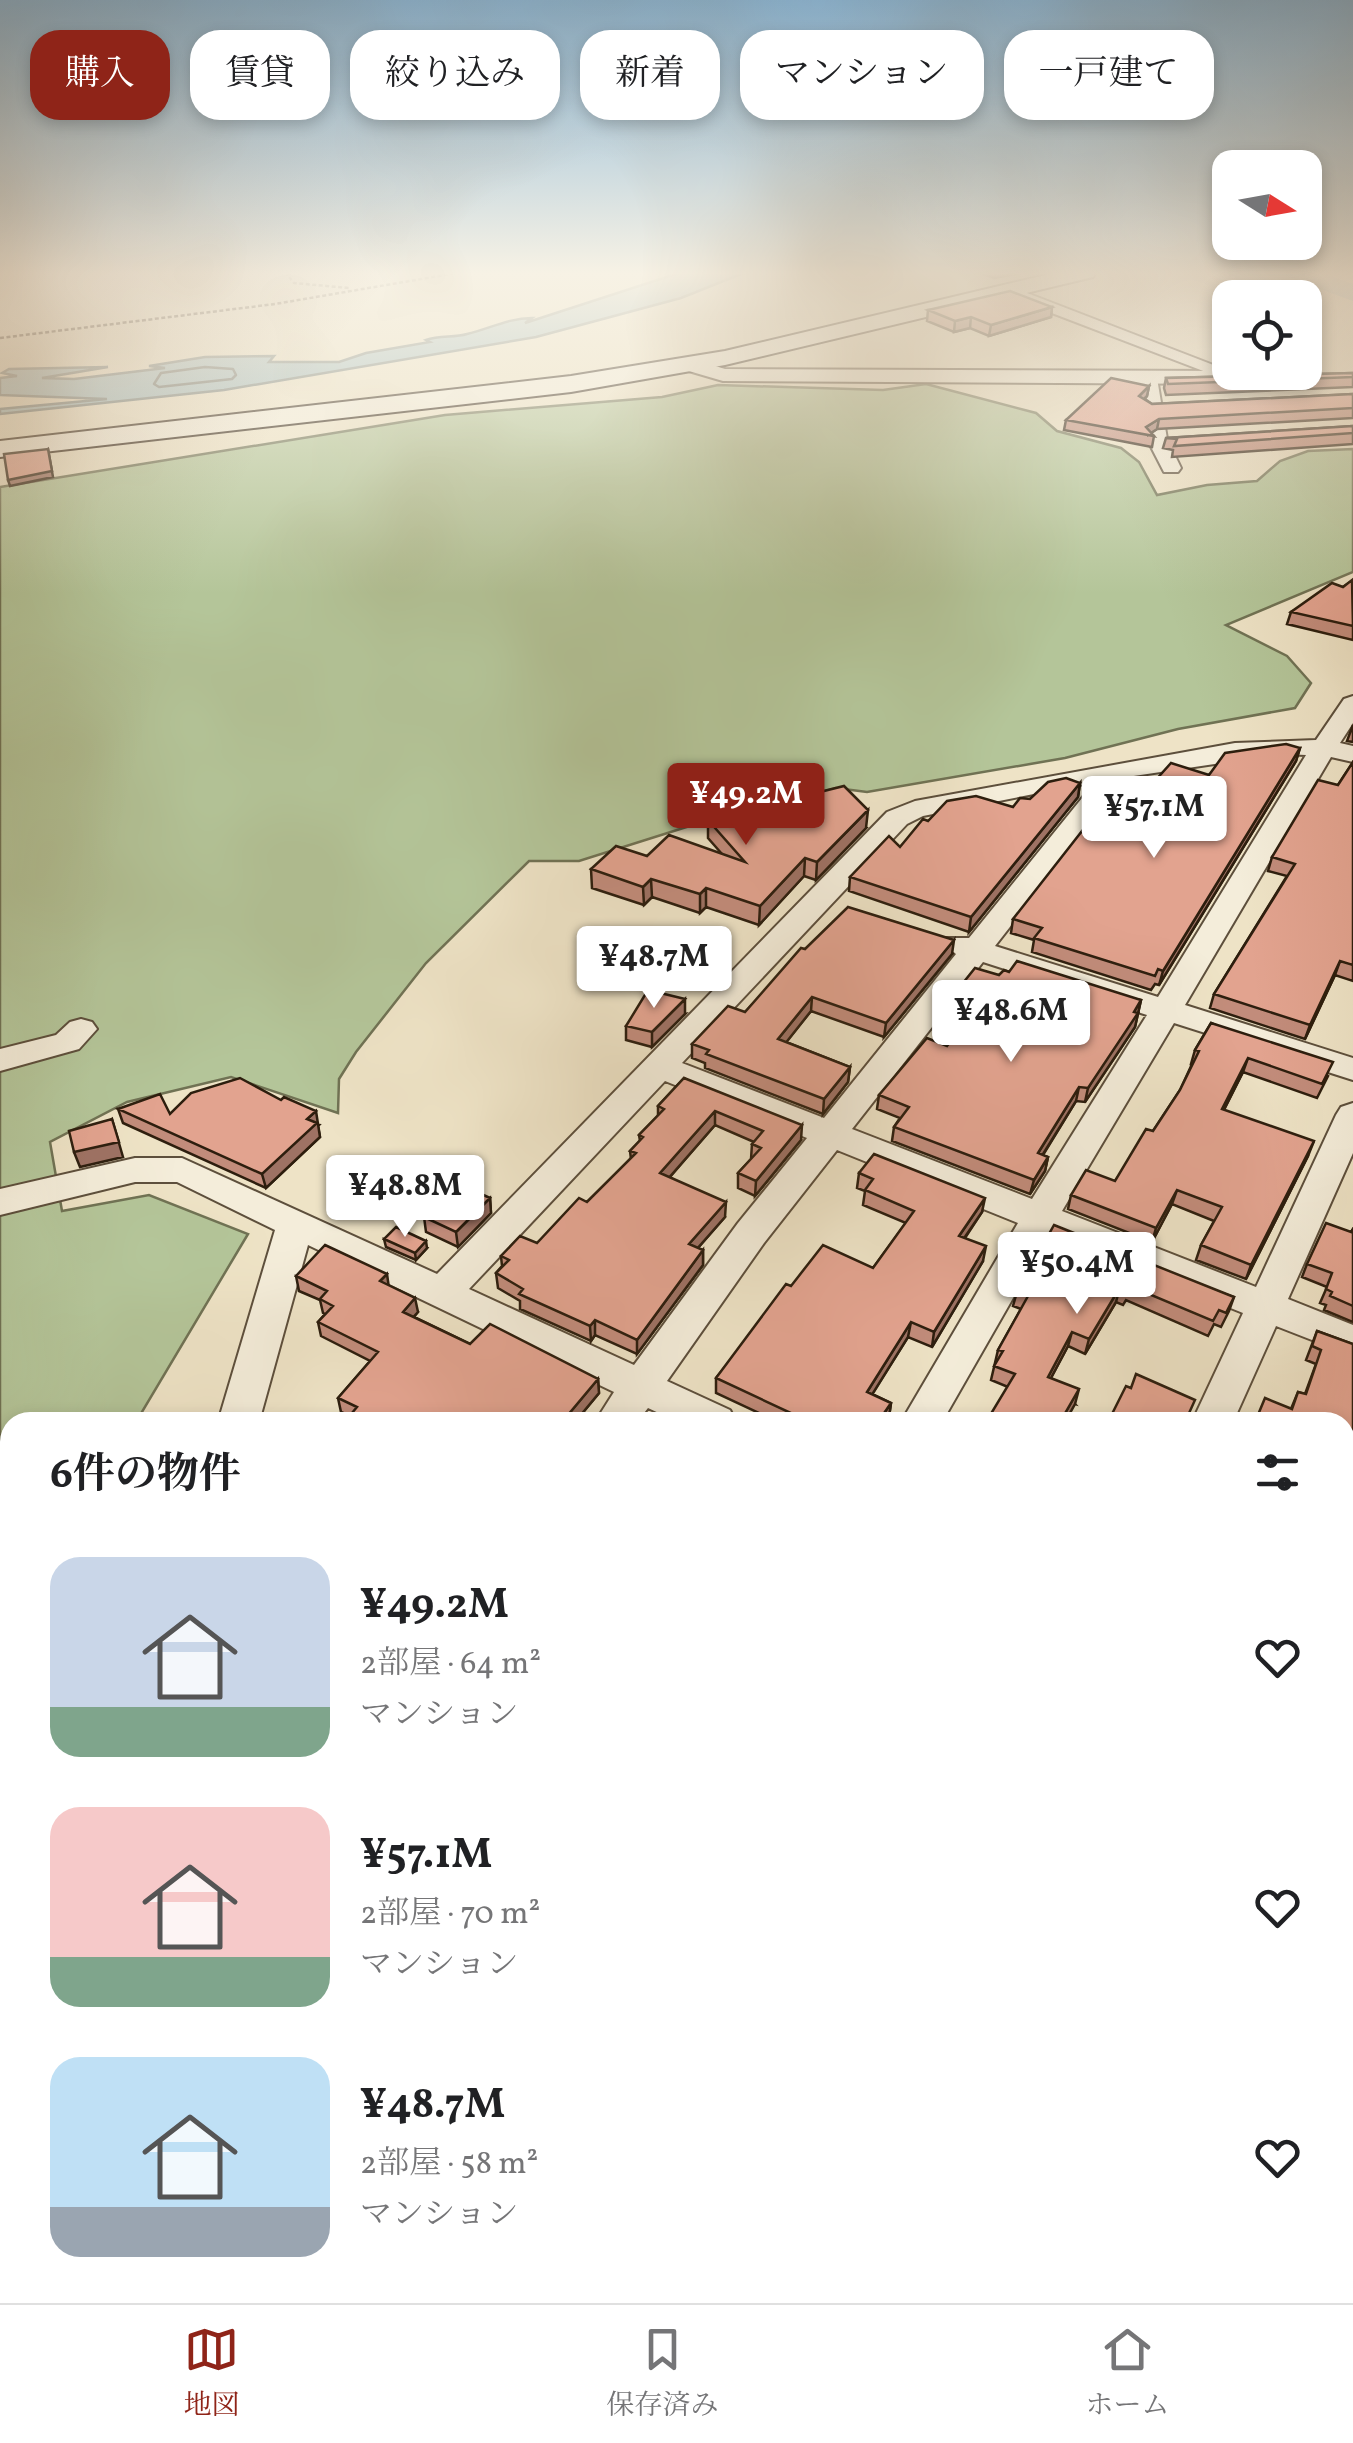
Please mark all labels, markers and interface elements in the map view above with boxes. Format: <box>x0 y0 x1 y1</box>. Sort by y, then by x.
chip: 購入 <box>30 30 170 120</box>
chip: 賃貸 <box>190 30 330 120</box>
chip: 絞り込み <box>350 30 560 120</box>
chip: 新着 <box>580 30 720 120</box>
chip: マンション <box>740 30 984 120</box>
chip: 一戸建て <box>1004 30 1214 120</box>
north arrow <box>1212 150 1322 260</box>
map controls <box>1212 150 1322 390</box>
button: locate <box>1212 280 1322 390</box>
pin: ¥49.2M <box>665 763 827 848</box>
text: ¥49.2M <box>689 773 803 817</box>
pin: ¥57.1M <box>1073 776 1235 861</box>
text: ¥57.1M <box>1104 786 1204 830</box>
pin: ¥48.7M <box>573 926 735 1011</box>
text: ¥48.7M <box>599 936 709 980</box>
pin: ¥48.6M <box>930 980 1092 1065</box>
text: ¥48.6M <box>954 990 1068 1034</box>
pin: ¥48.8M <box>324 1155 486 1240</box>
text: ¥48.8M <box>348 1165 462 1209</box>
pin: ¥50.4M <box>996 1232 1158 1317</box>
text: ¥50.4M <box>1020 1242 1134 1286</box>
icon: filters <box>1250 1445 1305 1500</box>
text: 6件の物件 <box>50 1447 241 1506</box>
text: ¥49.2M <box>360 1577 508 1636</box>
icon: home <box>130 1597 250 1717</box>
icon: heart <box>1250 1630 1305 1685</box>
text: 2部屋 · 64 m² <box>360 1643 541 1687</box>
text: マンション <box>360 1694 519 1738</box>
text: ¥57.1M <box>360 1827 492 1886</box>
icon: home <box>130 1847 250 1967</box>
icon: heart <box>1250 1880 1305 1935</box>
text: 2部屋 · 70 m² <box>360 1893 540 1937</box>
text: マンション <box>360 1944 519 1988</box>
text: ¥48.7M <box>360 2077 505 2136</box>
icon: home <box>130 2097 250 2217</box>
icon: heart <box>1250 2130 1305 2185</box>
text: 2部屋 · 58 m² <box>360 2143 538 2187</box>
text: マンション <box>360 2194 519 2238</box>
tab: 地図 <box>183 2322 240 2426</box>
tab: 保存済み <box>606 2322 719 2426</box>
tab: ホーム <box>1085 2322 1170 2426</box>

